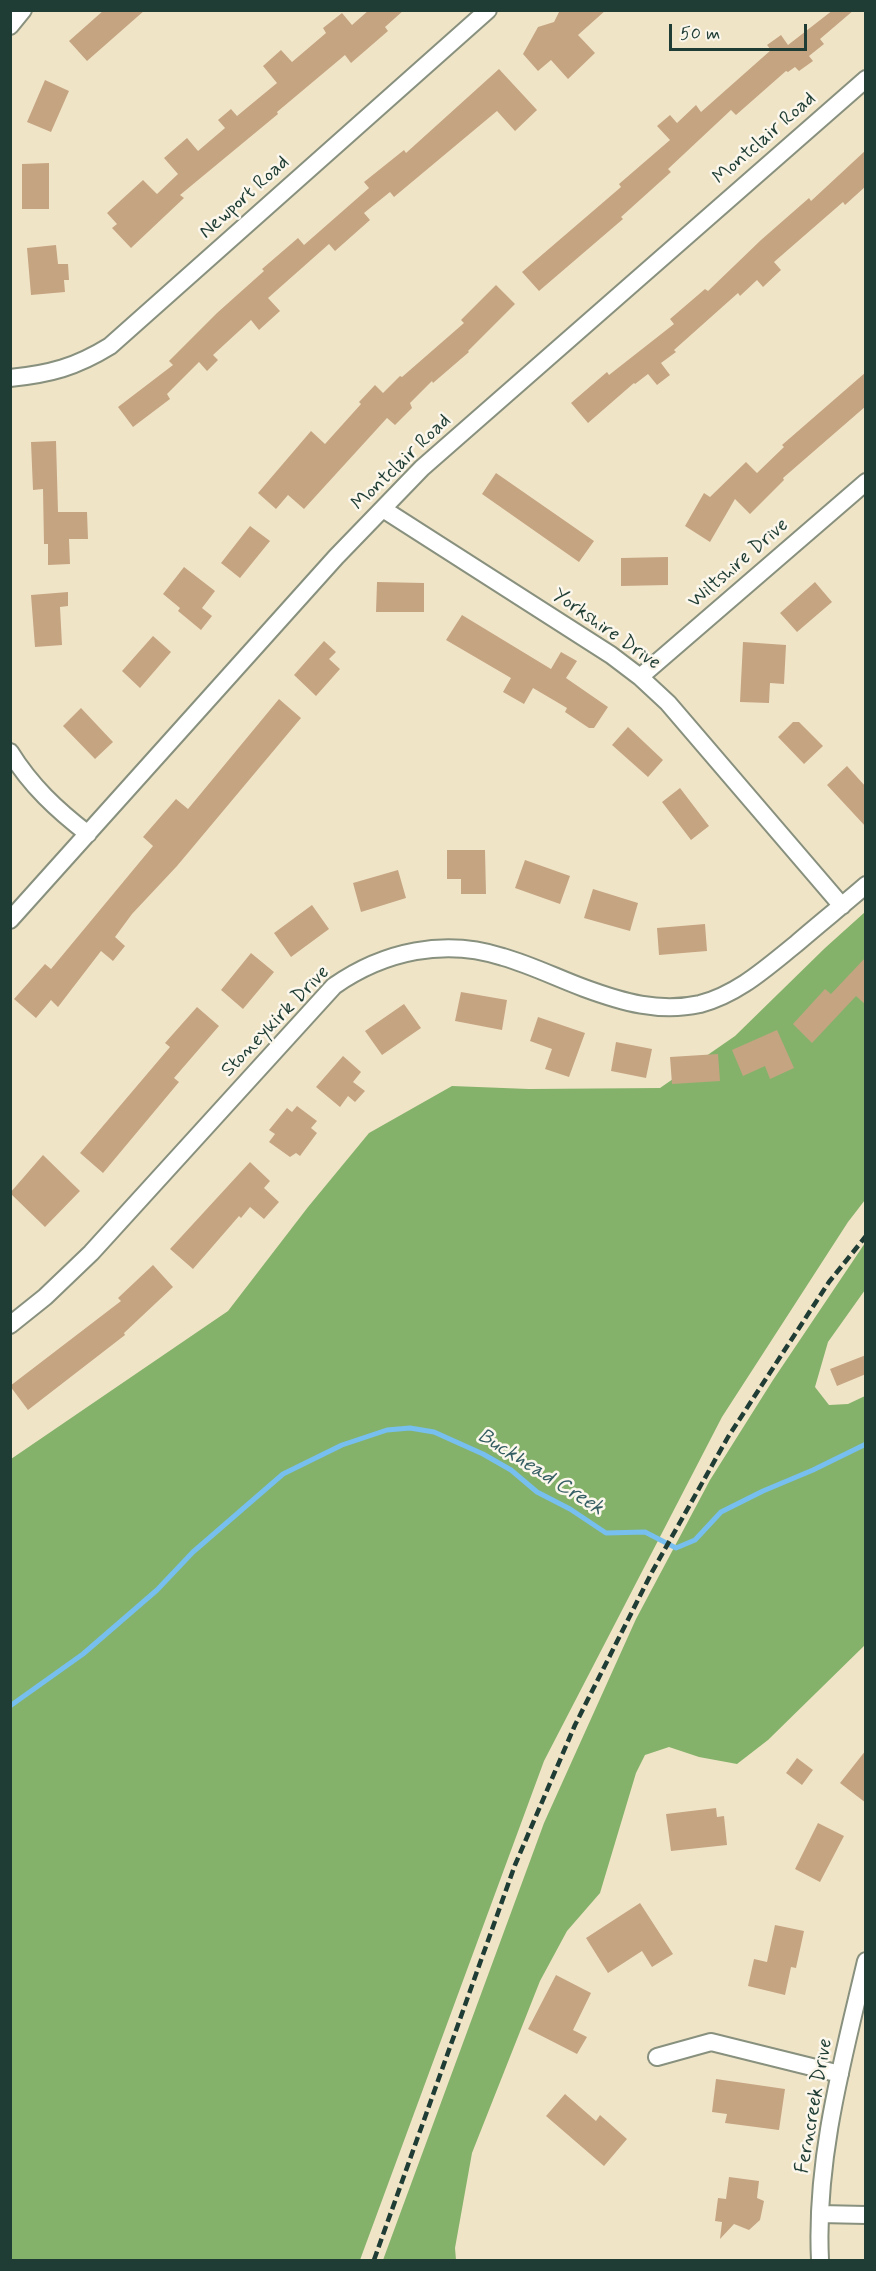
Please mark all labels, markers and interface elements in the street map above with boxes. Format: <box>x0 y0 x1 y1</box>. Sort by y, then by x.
scale bar <box>672 12 810 50</box>
text: 50 m <box>680 22 720 46</box>
street label: Montclair Road <box>709 88 821 190</box>
street label: Newport Road <box>195 151 295 245</box>
street label: Montclair Road <box>347 410 457 516</box>
street label: Wiltshire Drive <box>684 514 794 614</box>
street label: Yorkshire Drive <box>547 584 665 676</box>
street label: Stoneykirk Drive <box>217 961 335 1083</box>
water label: Buckhead Creek <box>472 1424 608 1522</box>
street label: Ferncreek Drive <box>791 2037 839 2175</box>

